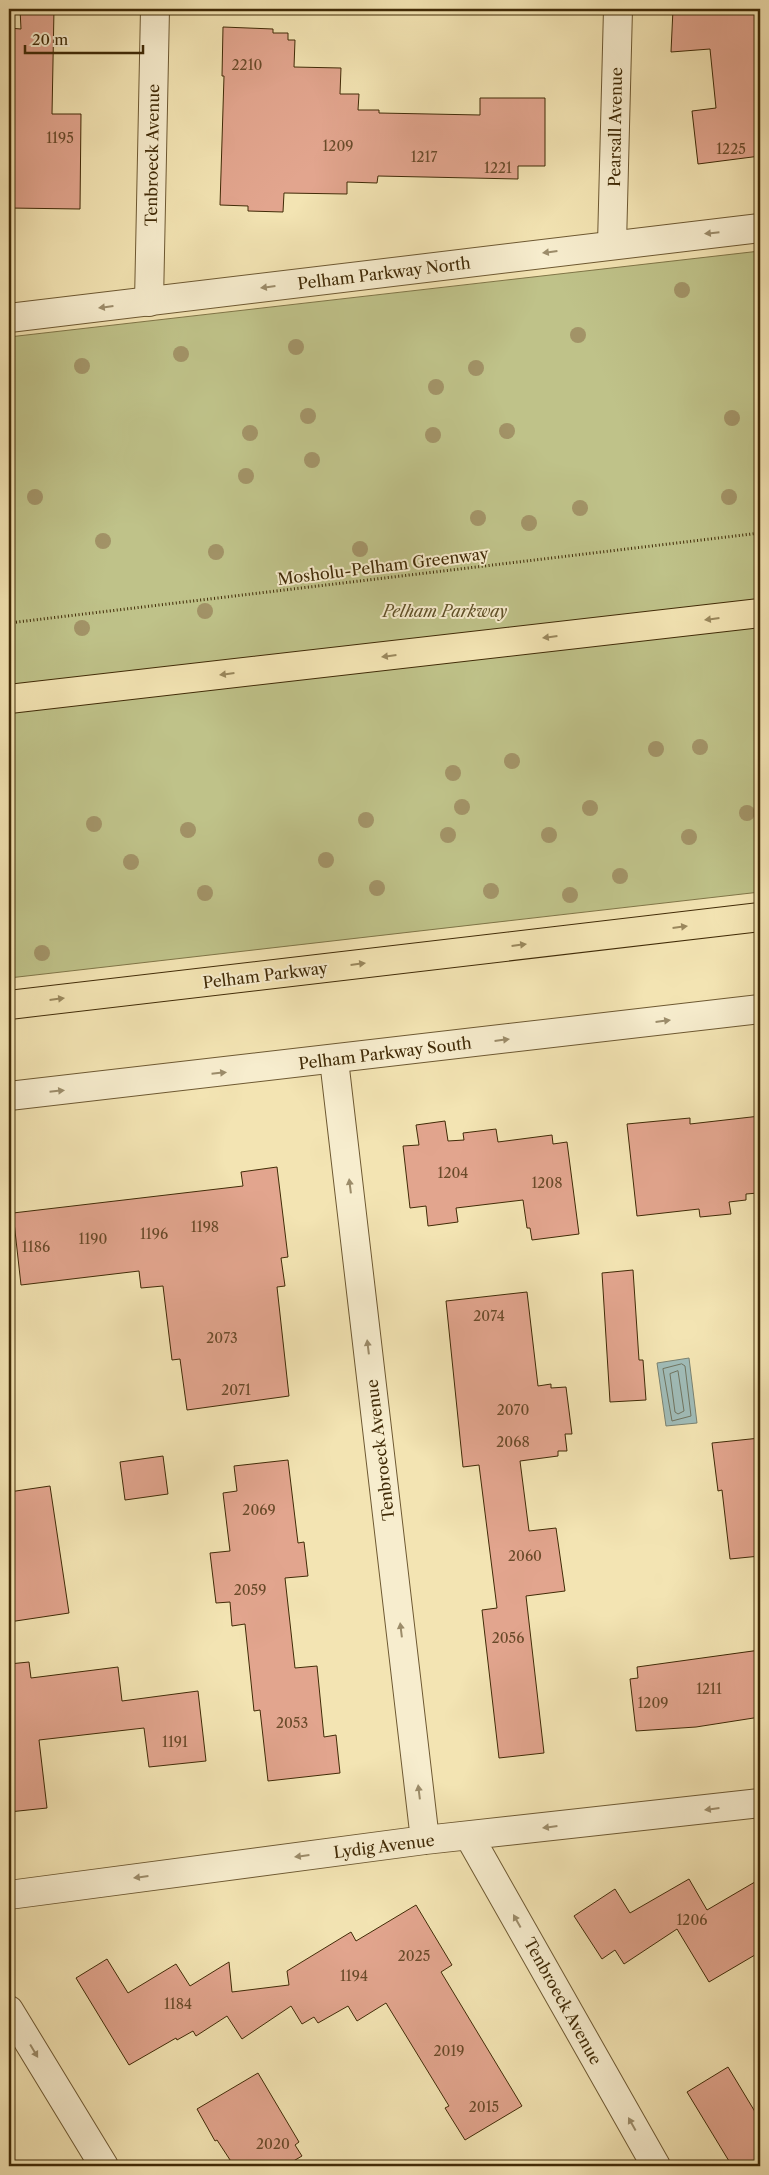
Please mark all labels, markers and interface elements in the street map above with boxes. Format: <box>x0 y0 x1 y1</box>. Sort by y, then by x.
scale bar <box>25 22 142 54</box>
text: 20 m <box>32 30 68 49</box>
house number: 2210 <box>232 56 263 74</box>
street label: Pearsall Avenue <box>604 67 626 187</box>
street label: Tenbroeck Avenue <box>141 84 163 226</box>
house number: 1195 <box>46 129 74 147</box>
house number: 1209 <box>322 137 354 155</box>
house number: 1225 <box>716 140 746 158</box>
house number: 1217 <box>411 148 437 166</box>
house number: 1221 <box>484 159 512 177</box>
one-way arrow <box>703 229 719 237</box>
one-way arrow <box>542 248 558 256</box>
street label: Pelham Parkway North <box>296 252 472 294</box>
one-way arrow <box>259 283 275 291</box>
one-way arrow <box>98 303 114 311</box>
street label: Mosholu-Pelham Greenway <box>276 543 491 589</box>
park label: Pelham Parkway <box>381 601 507 621</box>
one-way arrow <box>704 615 720 623</box>
one-way arrow <box>542 633 558 641</box>
one-way arrow <box>381 652 397 660</box>
one-way arrow <box>219 670 235 678</box>
one-way arrow <box>673 923 689 931</box>
one-way arrow <box>511 941 527 949</box>
street label: Pelham Parkway <box>201 957 330 993</box>
one-way arrow <box>350 960 366 968</box>
one-way arrow <box>49 995 65 1003</box>
one-way arrow <box>655 1017 671 1025</box>
street label: Pelham Parkway South <box>297 1032 473 1074</box>
one-way arrow <box>494 1036 510 1044</box>
one-way arrow <box>211 1069 227 1077</box>
one-way arrow <box>49 1087 65 1095</box>
house number: 1204 <box>438 1164 468 1182</box>
house number: 1208 <box>531 1174 563 1192</box>
one-way arrow <box>346 1178 354 1194</box>
house number: 1198 <box>191 1218 219 1236</box>
house number: 1196 <box>140 1225 168 1243</box>
house number: 1190 <box>79 1230 108 1248</box>
house number: 1186 <box>22 1238 50 1256</box>
house number: 2074 <box>473 1307 505 1325</box>
house number: 2073 <box>206 1329 238 1347</box>
one-way arrow <box>364 1339 372 1355</box>
street label: Tenbroeck Avenue <box>361 1378 399 1522</box>
house number: 2071 <box>221 1381 251 1399</box>
house number: 2070 <box>497 1401 529 1419</box>
house number: 2068 <box>496 1433 530 1451</box>
house number: 2069 <box>242 1501 276 1519</box>
house number: 2060 <box>508 1547 542 1565</box>
house number: 2059 <box>234 1581 266 1599</box>
one-way arrow <box>397 1622 405 1638</box>
house number: 2056 <box>492 1629 524 1647</box>
house number: 1211 <box>696 1680 722 1698</box>
house number: 1209 <box>637 1694 669 1712</box>
house number: 2053 <box>276 1714 308 1732</box>
house number: 1191 <box>162 1733 188 1751</box>
one-way arrow <box>415 1784 423 1800</box>
one-way arrow <box>704 1805 720 1813</box>
one-way arrow <box>542 1823 558 1831</box>
street label: Lydig Avenue <box>332 1830 436 1862</box>
one-way arrow <box>294 1853 310 1861</box>
one-way arrow <box>133 1874 149 1882</box>
house number: 1206 <box>676 1911 708 1929</box>
one-way arrow <box>513 1915 522 1928</box>
street label: Tenbroeck Avenue <box>520 1934 606 2068</box>
house number: 2025 <box>398 1947 430 1965</box>
house number: 1194 <box>340 1967 368 1985</box>
house number: 1184 <box>164 1995 192 2013</box>
house number: 2019 <box>433 2042 465 2060</box>
one-way arrow <box>29 2045 39 2058</box>
house number: 2015 <box>469 2098 499 2116</box>
one-way arrow <box>627 2117 636 2130</box>
house number: 2020 <box>256 2135 290 2153</box>

